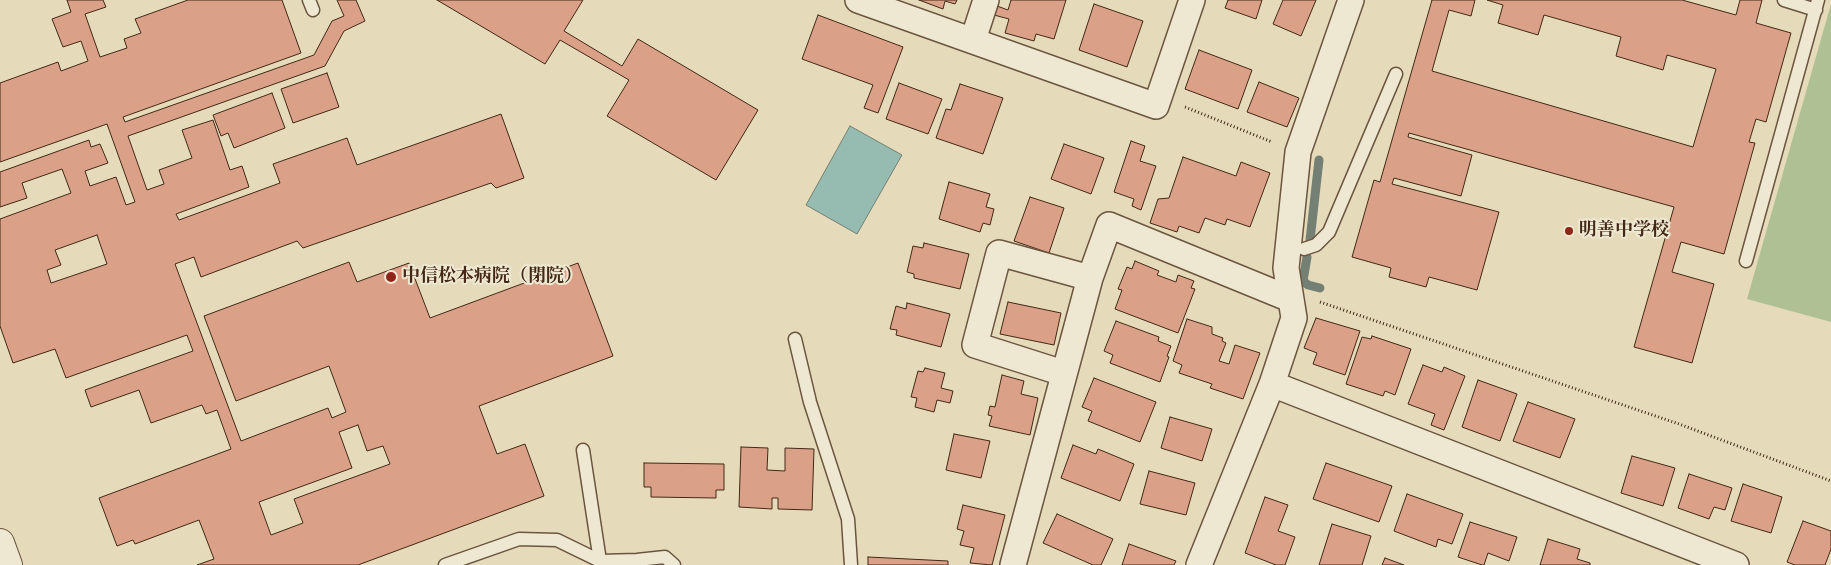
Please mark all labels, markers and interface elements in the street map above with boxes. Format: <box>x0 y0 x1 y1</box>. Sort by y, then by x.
place label: 明善中学校 <box>1579 220 1669 242</box>
marker: 明善中学校 <box>1563 225 1575 237</box>
place label: 中信松本病院（閉院） <box>402 266 582 288</box>
marker: 中信松本病院（閉院） <box>384 270 398 284</box>

